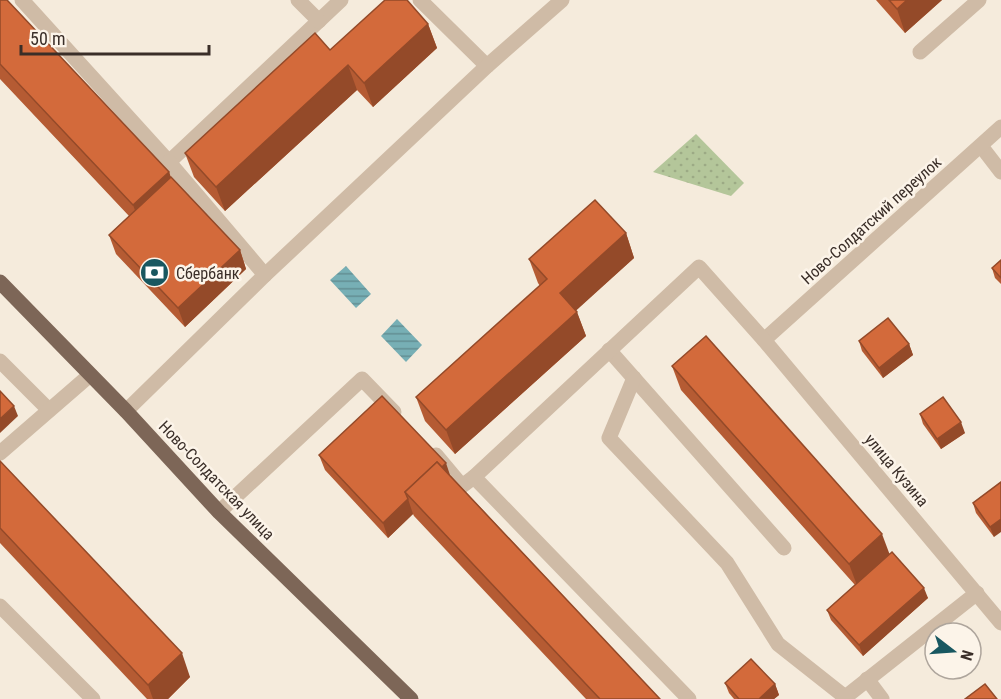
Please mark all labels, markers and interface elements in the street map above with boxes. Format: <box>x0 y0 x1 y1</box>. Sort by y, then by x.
scale bar <box>21 18 208 56</box>
text: 50 m <box>30 28 65 49</box>
street label: Ново-Солдатский переулок <box>797 152 945 288</box>
bank icon: Сбербанк <box>139 257 171 289</box>
place label: Сбербанк <box>176 264 240 283</box>
street label: Ново-Солдатская улица <box>155 417 278 544</box>
street label: улица Кузина <box>861 430 932 510</box>
north arrow <box>923 621 983 681</box>
text: N <box>956 648 977 663</box>

